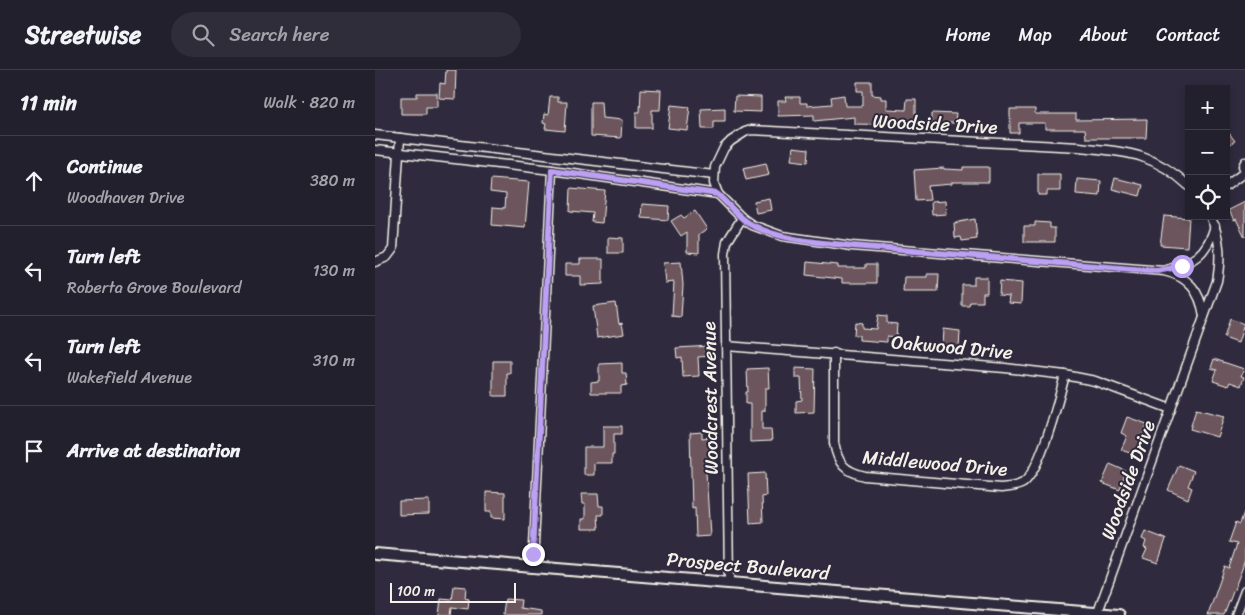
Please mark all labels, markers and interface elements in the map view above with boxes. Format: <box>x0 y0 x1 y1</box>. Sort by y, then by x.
search box <box>171 12 521 57</box>
text: Streetwise <box>25 14 141 56</box>
text: Search here <box>229 18 329 51</box>
text: Home <box>946 19 991 51</box>
text: Map <box>1019 19 1052 51</box>
text: About <box>1080 19 1128 51</box>
text: Contact <box>1156 19 1220 51</box>
icon: search <box>189 21 217 49</box>
text: 11 min <box>20 84 77 122</box>
map controls <box>1185 85 1230 220</box>
button: + <box>1185 85 1230 130</box>
text: Walk · 820 m <box>264 88 355 117</box>
street label: Woodside Drive <box>872 104 998 144</box>
button: − <box>1185 130 1230 175</box>
text: Continue <box>67 150 143 183</box>
text: 380 m <box>310 166 355 195</box>
icon: ahead <box>20 167 48 195</box>
button: locate <box>1185 175 1230 220</box>
text: Woodhaven Drive <box>67 183 185 212</box>
text: Turn left <box>67 240 140 273</box>
route start <box>1171 255 1194 278</box>
text: 130 m <box>313 256 355 285</box>
icon: left <box>20 257 48 285</box>
text: Roberta Grove Boulevard <box>67 273 242 302</box>
street label: Woodcrest Avenue <box>692 321 728 475</box>
street label: Oakwood Drive <box>890 325 1014 369</box>
text: Turn left <box>67 330 140 363</box>
text: 310 m <box>313 346 355 375</box>
icon: left <box>20 347 48 375</box>
text: Wakefield Avenue <box>67 363 192 392</box>
street label: Woodside Drive <box>1091 416 1165 544</box>
text: Arrive at destination <box>67 434 240 467</box>
icon: arrive <box>20 437 48 465</box>
street label: Middlewood Drive <box>861 440 1009 486</box>
street label: Prospect Boulevard <box>665 542 833 590</box>
route end <box>522 543 545 566</box>
text: 100 m <box>397 579 435 604</box>
scale bar <box>390 580 516 603</box>

